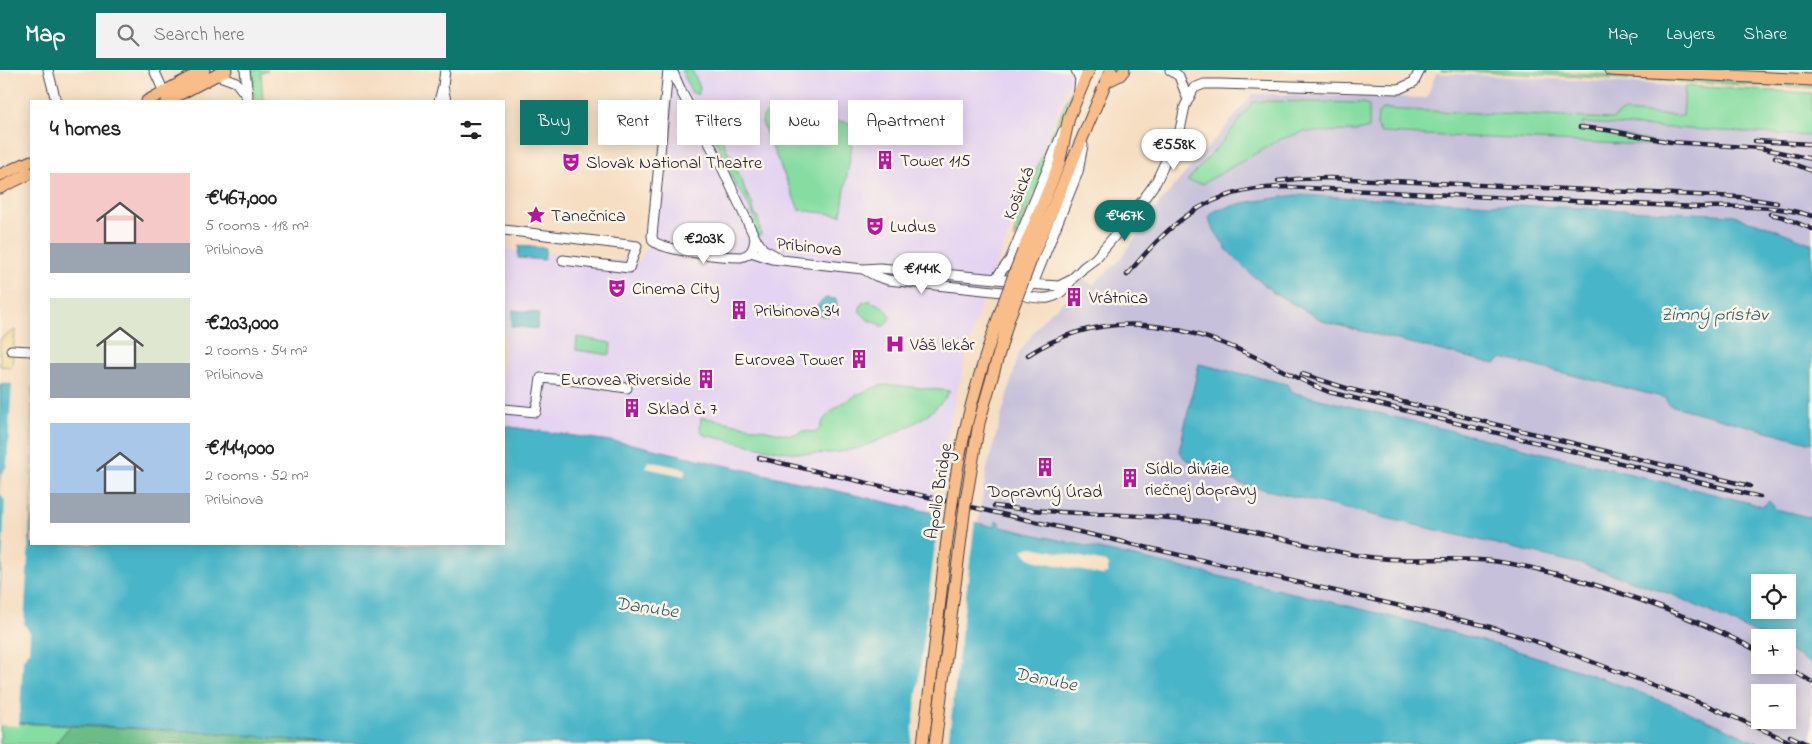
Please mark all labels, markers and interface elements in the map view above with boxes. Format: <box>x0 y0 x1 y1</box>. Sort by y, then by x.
search box <box>96 13 446 58</box>
text: Map <box>25 18 66 53</box>
icon: search <box>114 21 142 49</box>
text: Search here <box>154 22 245 49</box>
text: Map <box>1608 22 1638 48</box>
text: Layers <box>1666 22 1716 48</box>
text: Share <box>1744 22 1787 48</box>
chip: Buy <box>520 100 588 145</box>
chip: Rent <box>598 100 667 145</box>
chip: Filters <box>677 100 760 145</box>
chip: New <box>770 100 838 145</box>
chip: Apartment <box>848 100 963 145</box>
text: 4 homes <box>50 115 121 145</box>
icon: filters <box>457 116 485 144</box>
pin: €558K <box>1139 128 1209 171</box>
text: €558K <box>1152 133 1196 157</box>
building icon: Tower 115 <box>874 149 896 171</box>
place label: Tower 115 <box>900 149 971 175</box>
theatre icon: Slovak National Theatre <box>560 151 582 173</box>
place label: Slovak National Theatre <box>586 151 763 177</box>
street label: Košická <box>997 163 1042 224</box>
text: €467,000 <box>205 184 277 214</box>
icon: home <box>90 193 150 253</box>
pin: €467K <box>1090 200 1160 242</box>
place icon: Tanečnica <box>525 204 547 226</box>
place label: Tanečnica <box>551 204 626 230</box>
text: €467K <box>1105 204 1145 228</box>
text: 5 rooms · 118 m² <box>205 214 309 238</box>
theatre icon: Ludus <box>864 215 886 237</box>
place label: Ludus <box>890 215 936 241</box>
pin: €203K <box>669 222 739 265</box>
text: €203K <box>684 227 724 251</box>
street label: Pribinova <box>775 232 843 264</box>
text: Pribinova <box>205 238 264 262</box>
pin: €144K <box>887 252 957 295</box>
text: €144K <box>903 257 941 281</box>
theatre icon: Cinema City <box>606 277 628 299</box>
place label: Cinema City <box>632 277 719 303</box>
building icon: Vrátnica <box>1063 286 1085 308</box>
place label: Vrátnica <box>1088 286 1148 312</box>
building icon: Pribinova 34 <box>728 299 750 321</box>
place label: Pribinova 34 <box>754 299 840 325</box>
water label: Zimný prístav <box>1661 302 1770 329</box>
text: €203,000 <box>205 309 279 339</box>
icon: home <box>90 318 150 378</box>
hospital icon: Váš lekár <box>884 333 906 355</box>
place label: Váš lekár <box>909 333 975 359</box>
text: 2 rooms · 54 m² <box>205 339 307 363</box>
place label: Eurovea Tower <box>734 348 844 374</box>
building icon: Eurovea Tower <box>848 348 870 370</box>
text: Pribinova <box>205 363 264 387</box>
place label: Eurovea Riverside <box>560 368 692 394</box>
building icon: Eurovea Riverside <box>695 368 717 390</box>
building icon: Sklad č. 7 <box>621 397 643 419</box>
place label: Sklad č. 7 <box>647 397 718 423</box>
text: €144,000 <box>205 434 274 464</box>
street label: Apollo Bridge <box>920 441 962 541</box>
icon: home <box>90 443 150 503</box>
building icon: Dopravný Úrad <box>1034 456 1056 478</box>
place label: Sídlo divízie riečnej dopravy <box>1145 457 1256 504</box>
text: 2 rooms · 52 m² <box>205 464 309 488</box>
building icon: Sídlo divízie riečnej dopravy <box>1119 467 1141 489</box>
place label: Dopravný Úrad <box>987 480 1102 506</box>
text: Pribinova <box>205 488 264 512</box>
map controls <box>1751 574 1796 729</box>
button: locate <box>1751 574 1796 619</box>
water label: Danube <box>614 591 681 626</box>
button: + <box>1751 629 1796 674</box>
water label: Danube <box>1012 661 1080 700</box>
button: − <box>1751 684 1796 729</box>

